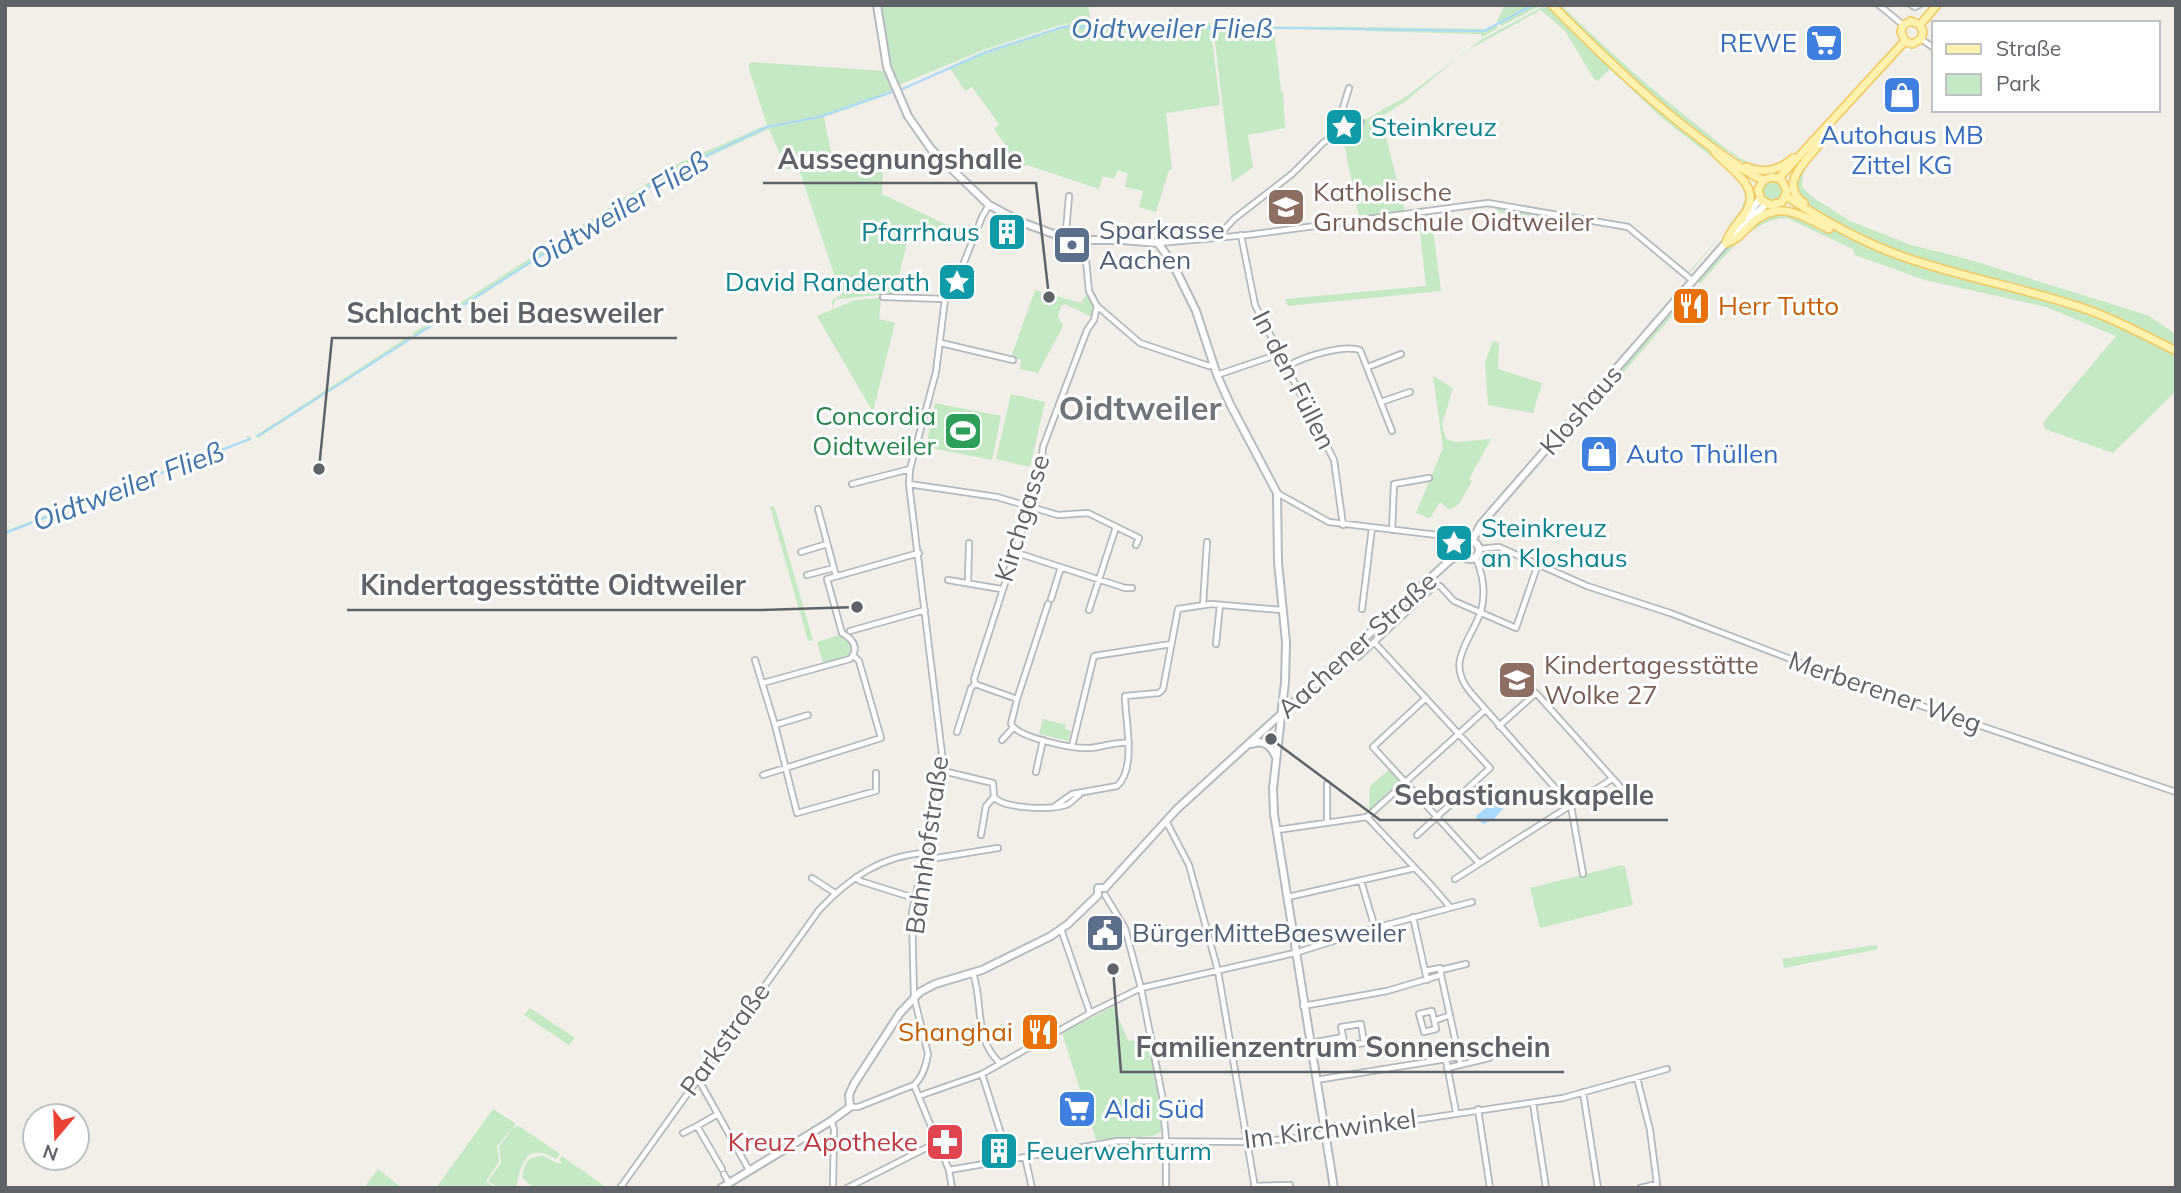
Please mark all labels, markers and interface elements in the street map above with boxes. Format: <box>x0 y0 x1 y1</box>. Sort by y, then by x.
water label: Oidtweiler Fließ <box>1071 10 1273 45</box>
legend <box>1932 21 2160 112</box>
supermarket icon: REWE <box>1803 22 1845 64</box>
place label: REWE <box>1720 26 1797 59</box>
text: Straße <box>1996 35 2061 61</box>
text: Park <box>1996 70 2040 96</box>
shop icon: Autohaus MB Zittel KG <box>1881 74 1923 116</box>
place icon: Steinkreuz <box>1323 106 1365 148</box>
place label: Steinkreuz <box>1371 110 1497 143</box>
place label: Autohaus MB Zittel KG <box>1820 118 1984 181</box>
callout: Aussegnungshalle <box>763 134 1036 183</box>
text: Aussegnungshalle <box>778 141 1022 176</box>
water label: Oidtweiler Fließ <box>523 142 715 277</box>
place label: Katholische Grundschule Oidtweiler <box>1313 175 1595 238</box>
school or university icon: Katholische Grundschule Oidtweiler <box>1265 186 1307 228</box>
building icon: Pfarrhaus <box>986 211 1028 253</box>
place label: Sparkasse Aachen <box>1099 213 1225 276</box>
place label: Pfarrhaus <box>861 215 980 248</box>
bank icon: Sparkasse Aachen <box>1051 224 1093 266</box>
place icon: David Randerath <box>936 261 978 303</box>
place label: David Randerath <box>725 265 930 298</box>
restaurant icon: Herr Tutto <box>1670 285 1712 327</box>
callout: Schlacht bei Baesweiler <box>332 289 677 338</box>
place label: Herr Tutto <box>1718 289 1839 322</box>
text: Schlacht bei Baesweiler <box>346 295 664 330</box>
street label: In den Füllen <box>1245 305 1344 455</box>
street label: Kloshaus <box>1532 358 1629 462</box>
district label: Oidtweiler <box>1059 387 1222 428</box>
place label: Concordia Oidtweiler <box>812 399 937 462</box>
sports icon: Concordia Oidtweiler <box>942 410 984 452</box>
water label: Oidtweiler Fließ <box>27 433 229 538</box>
shop icon: Auto Thüllen <box>1578 433 1620 475</box>
place label: Auto Thüllen <box>1626 437 1778 470</box>
street label: Kirchgasse <box>987 450 1056 585</box>
place label: Steinkreuz an Kloshaus <box>1481 511 1628 574</box>
place icon: Steinkreuz an Kloshaus <box>1433 522 1475 564</box>
callout: Kindertagesstätte Oidtweiler <box>347 561 760 610</box>
street label: Aachener Straße <box>1270 564 1443 725</box>
text: Kindertagesstätte Oidtweiler <box>360 567 746 602</box>
street label: Merberener Weg <box>1784 643 1986 740</box>
place label: Kindertagesstätte Wolke 27 <box>1544 648 1759 711</box>
school or university icon: Kindertagesstätte Wolke 27 <box>1496 659 1538 701</box>
street label: Bahnhofstraße <box>898 754 955 936</box>
callout: Sebastianuskapelle <box>1380 771 1668 820</box>
text: Sebastianuskapelle <box>1394 777 1654 812</box>
public building icon: BürgerMitteBaesweiler <box>1084 912 1126 954</box>
place label: BürgerMitteBaesweiler <box>1132 916 1407 949</box>
street label: Parkstraße <box>672 976 777 1102</box>
restaurant icon: Shanghai <box>1019 1011 1061 1053</box>
place label: Shanghai <box>898 1015 1013 1048</box>
callout: Familienzentrum Sonnenschein <box>1121 1023 1564 1072</box>
text: Familienzentrum Sonnenschein <box>1135 1029 1551 1064</box>
supermarket icon: Aldi Süd <box>1056 1088 1098 1130</box>
place label: Aldi Süd <box>1104 1092 1205 1125</box>
north arrow <box>21 1102 91 1172</box>
street label: Im Kirchwinkel <box>1242 1102 1418 1155</box>
pharmacy icon: Kreuz Apotheke <box>924 1121 966 1163</box>
place label: Kreuz Apotheke <box>728 1125 918 1158</box>
building icon: Feuerwehrturm <box>978 1130 1020 1172</box>
place label: Feuerwehrturm <box>1026 1134 1212 1167</box>
text: N <box>40 1139 61 1167</box>

